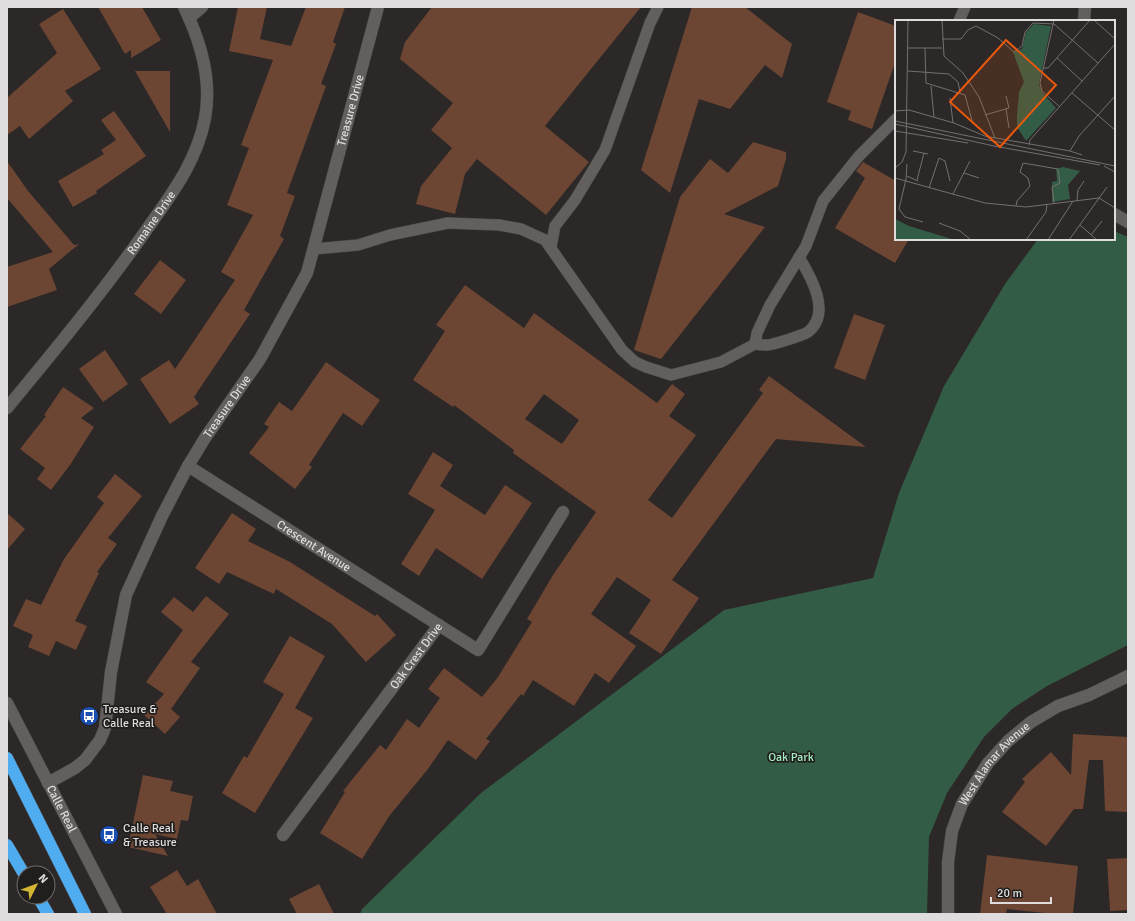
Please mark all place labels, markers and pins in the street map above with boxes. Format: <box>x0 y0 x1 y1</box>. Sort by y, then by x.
place label: Treasure & Calle Real <box>103 702 157 731</box>
bus stop icon: Treasure & Calle Real <box>78 705 100 727</box>
place label: Calle Real & Treasure <box>123 821 177 850</box>
bus stop icon: Calle Real & Treasure <box>98 824 120 846</box>

